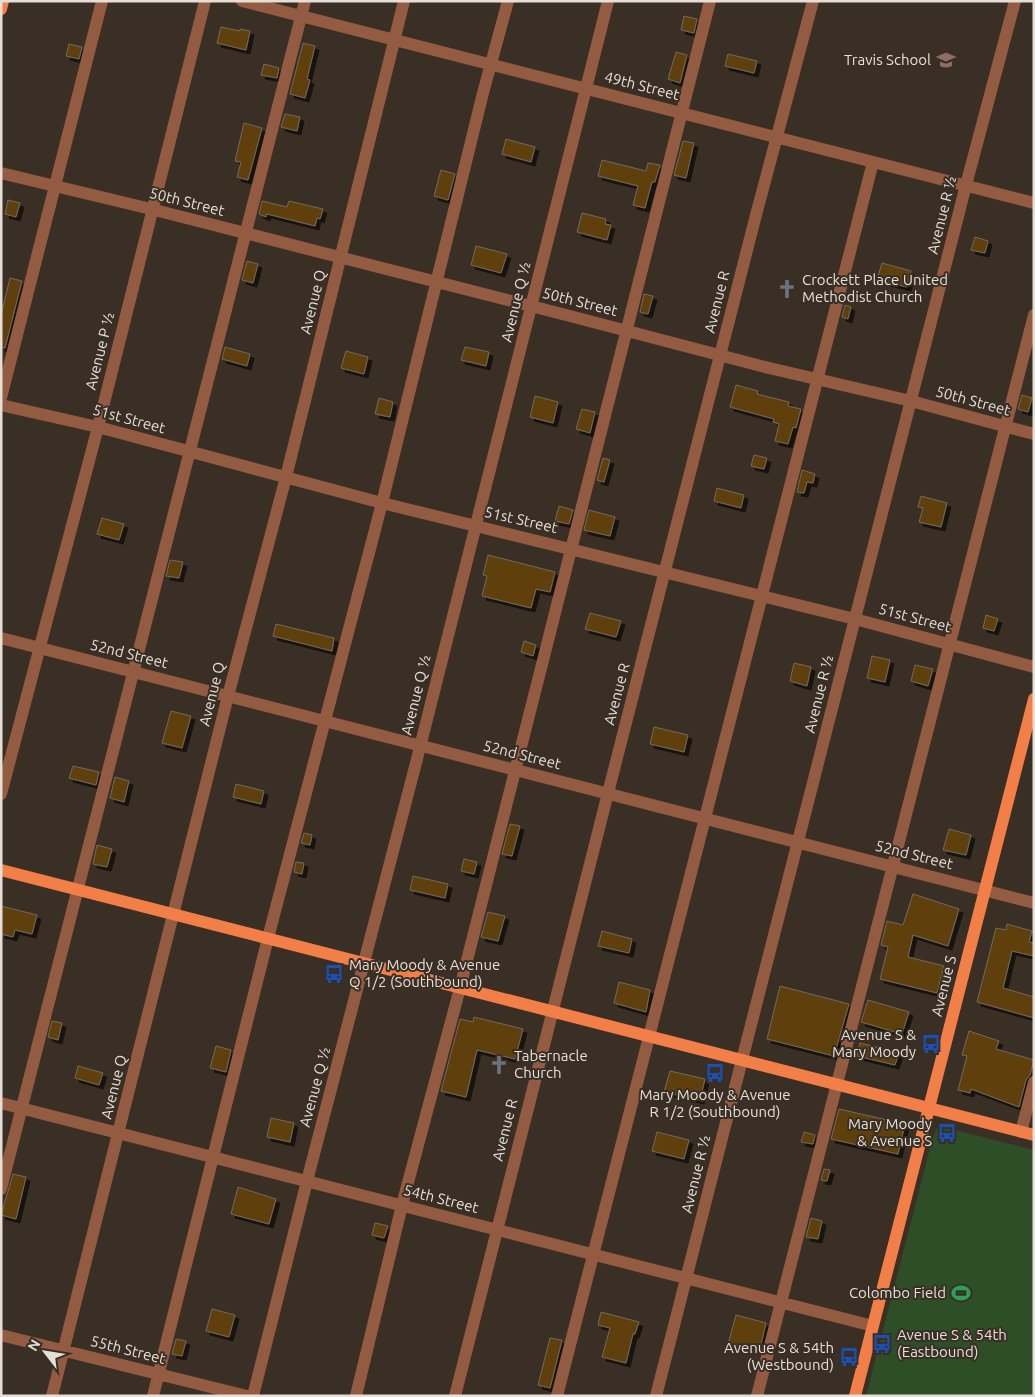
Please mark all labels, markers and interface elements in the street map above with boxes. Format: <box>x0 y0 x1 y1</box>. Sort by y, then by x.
school or university icon: Travis School <box>935 49 957 71</box>
place label: Travis School <box>844 51 931 68</box>
street label: 49th Street <box>603 68 681 103</box>
street label: Avenue R ½ <box>924 174 959 256</box>
street label: 50th Street <box>148 184 226 219</box>
street label: Avenue Q ½ <box>497 260 534 344</box>
street label: Avenue Q <box>296 268 329 336</box>
street label: Avenue R <box>701 269 732 335</box>
place label: Crockett Place United Methodist Church <box>802 271 948 305</box>
church icon: Crockett Place United Methodist Church <box>776 278 798 300</box>
street label: 50th Street <box>541 284 619 319</box>
street label: Avenue P ½ <box>82 310 117 392</box>
street label: 50th Street <box>934 382 1012 419</box>
street label: 51st Street <box>91 401 167 436</box>
street label: 51st Street <box>483 503 559 536</box>
street label: 51st Street <box>877 600 953 635</box>
street label: 52nd Street <box>88 636 170 671</box>
street label: Avenue Q ½ <box>397 653 434 737</box>
street label: Avenue R ½ <box>801 653 836 735</box>
street label: Avenue Q <box>195 660 228 728</box>
street label: Avenue R <box>600 661 633 727</box>
street label: 52nd Street <box>481 737 563 772</box>
street label: 52nd Street <box>873 837 955 872</box>
street label: Avenue S <box>928 954 959 1018</box>
place label: Mary Moody & Avenue Q 1/2 (Southbound) <box>349 956 500 990</box>
bus stop icon: Mary Moody & Avenue Q 1/2 (Southbound) <box>323 963 345 985</box>
place label: Avenue S & Mary Moody <box>832 1026 916 1060</box>
bus stop icon: Avenue S & Mary Moody <box>920 1033 942 1055</box>
street label: Avenue Q ½ <box>296 1045 333 1129</box>
place label: Tabernacle Church <box>514 1047 588 1081</box>
street label: Avenue Q <box>97 1053 130 1121</box>
church icon: Tabernacle Church <box>488 1054 510 1076</box>
bus stop icon: Mary Moody & Avenue R 1/2 (Southbound) <box>704 1062 726 1084</box>
place label: Mary Moody & Avenue R 1/2 (Southbound) <box>639 1086 791 1120</box>
street label: Avenue R <box>489 1097 520 1163</box>
place label: Mary Moody & Avenue S <box>848 1115 932 1149</box>
bus stop icon: Mary Moody & Avenue S <box>936 1122 958 1144</box>
street label: Avenue R ½ <box>678 1133 713 1215</box>
street label: 54th Street <box>402 1181 480 1216</box>
sports icon: Colombo Field <box>950 1282 972 1304</box>
place label: Colombo Field <box>849 1284 946 1301</box>
place label: Avenue S & 54th (Eastbound) <box>897 1326 1007 1360</box>
north arrow <box>20 1327 70 1377</box>
street label: 55th Street <box>89 1332 167 1367</box>
bus stop icon: Avenue S & 54th (Eastbound) <box>871 1333 893 1355</box>
text: N <box>24 1337 43 1354</box>
place label: Avenue S & 54th (Westbound) <box>724 1339 834 1373</box>
bus stop icon: Avenue S & 54th (Westbound) <box>838 1346 860 1368</box>

